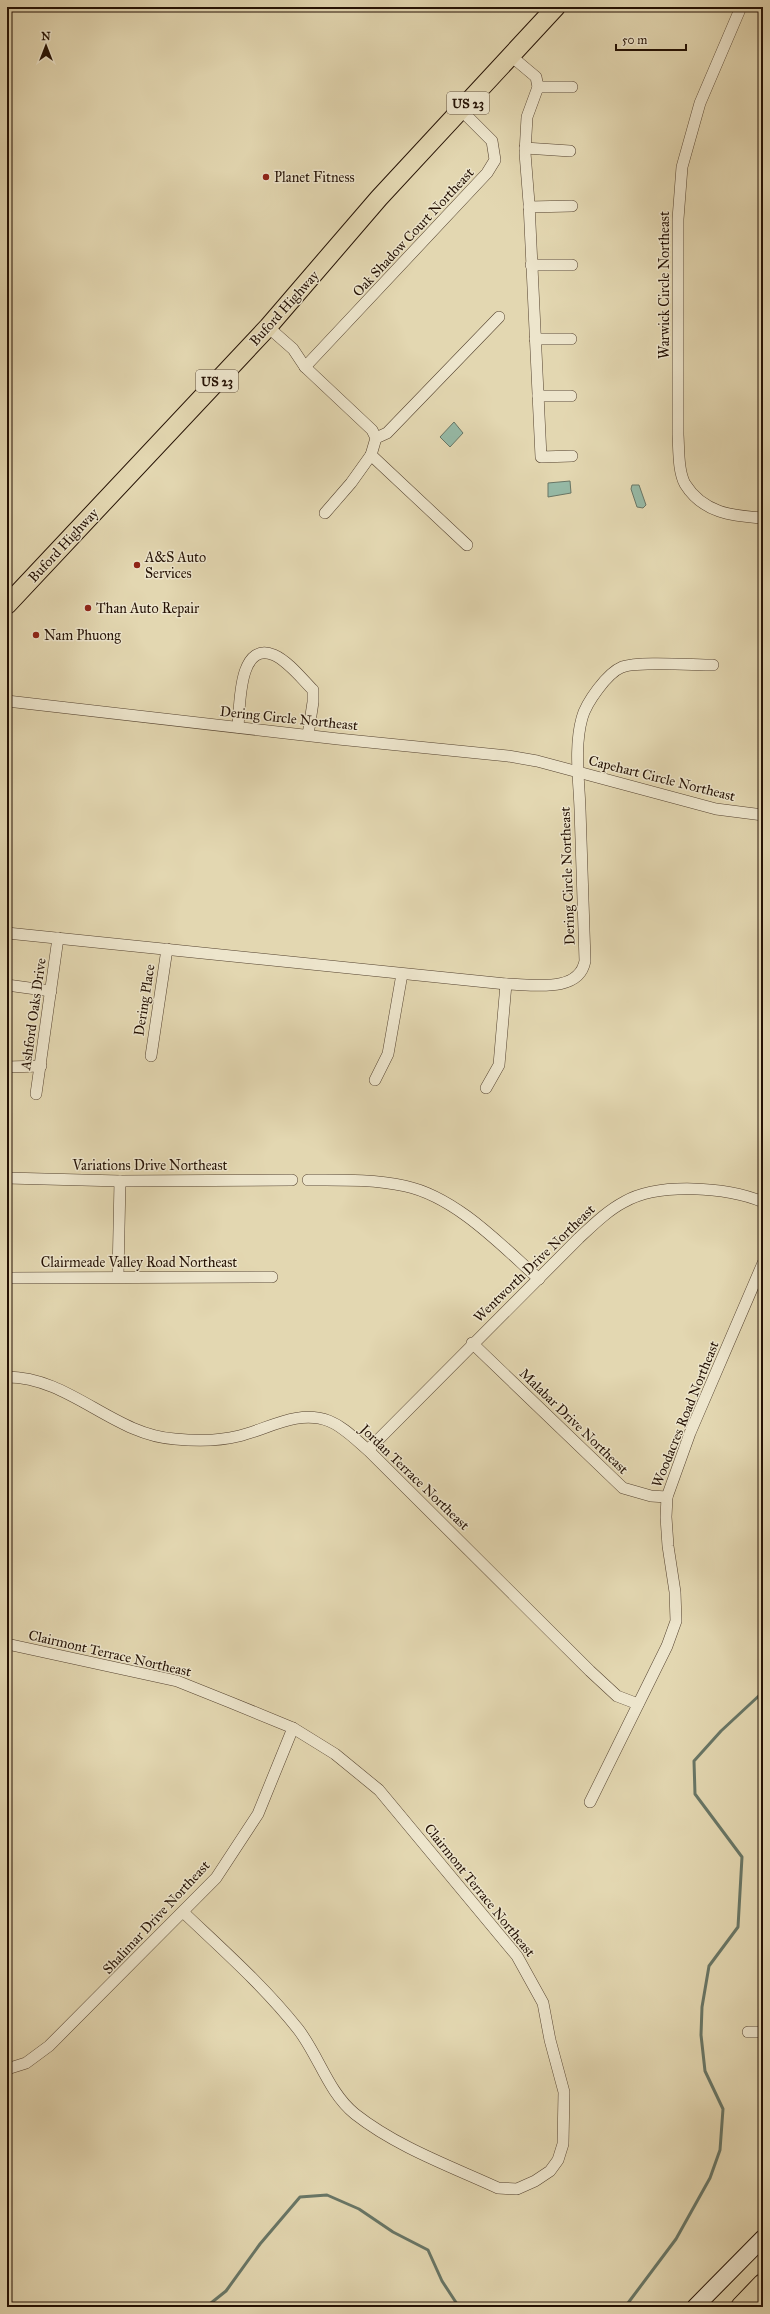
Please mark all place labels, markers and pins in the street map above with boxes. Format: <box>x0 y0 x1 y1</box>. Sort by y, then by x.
place label: Planet Fitness <box>274 169 355 186</box>
marker: Planet Fitness <box>261 172 271 182</box>
place label: A&S Auto Services <box>144 549 206 582</box>
marker: A&S Auto Services <box>132 560 142 570</box>
place label: Than Auto Repair <box>96 600 200 617</box>
marker: Than Auto Repair <box>83 603 93 613</box>
place label: Nam Phuong <box>44 627 121 644</box>
marker: Nam Phuong <box>31 630 41 640</box>

